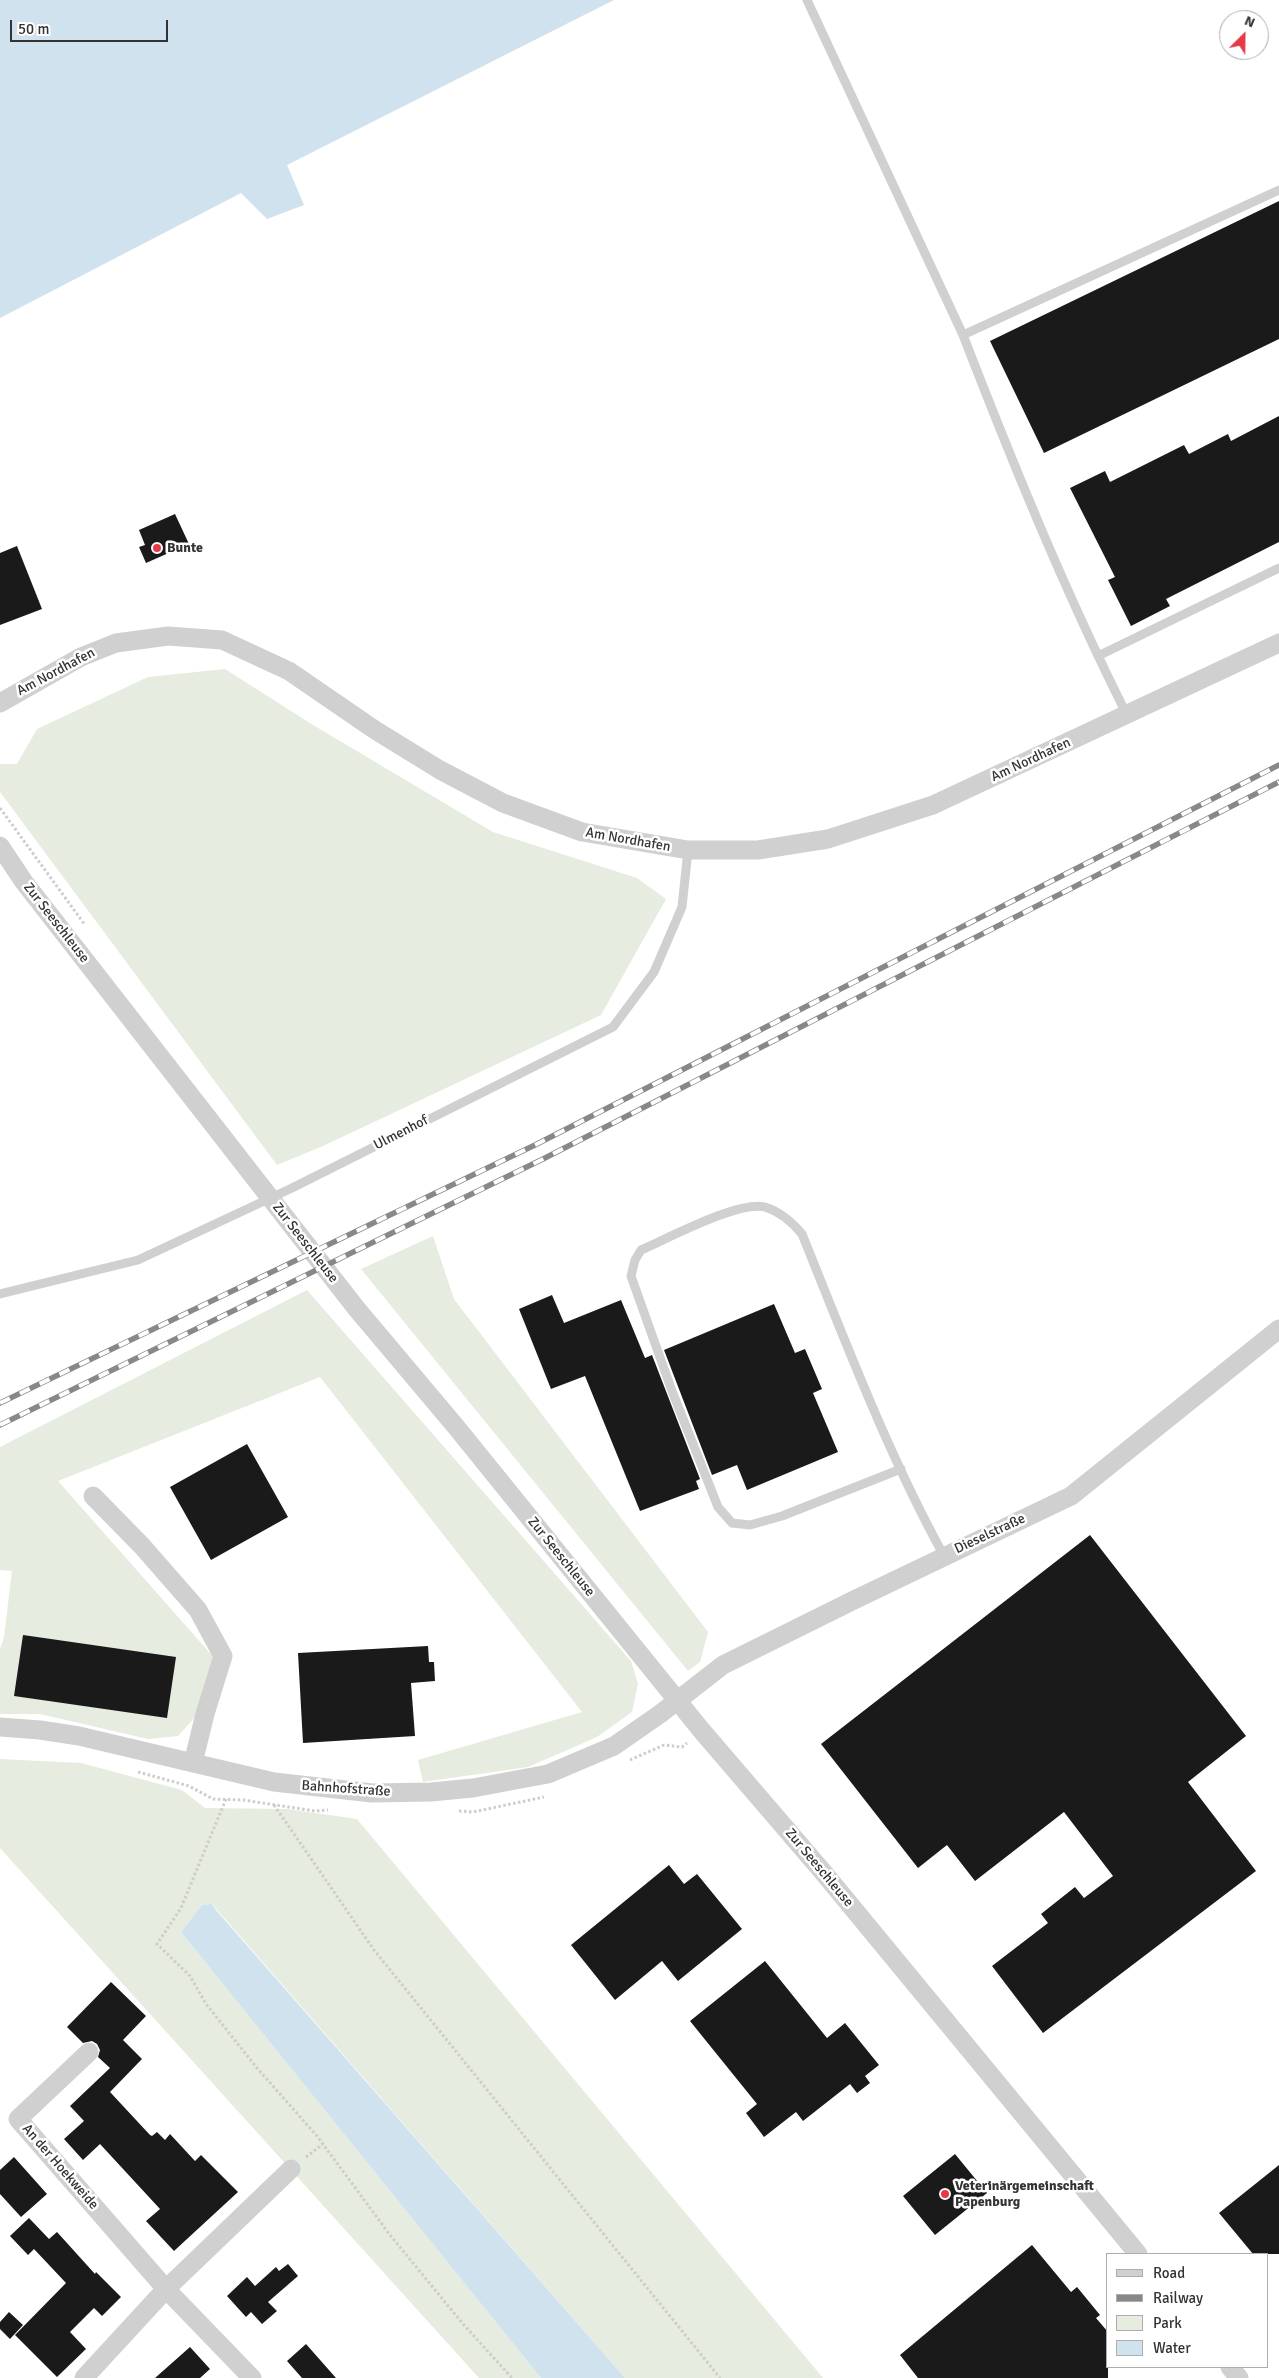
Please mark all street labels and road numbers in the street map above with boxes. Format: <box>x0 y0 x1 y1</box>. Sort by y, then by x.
street label: Am Nordhafen <box>14 644 98 700</box>
street label: Am Nordhafen <box>988 734 1074 786</box>
street label: Am Nordhafen <box>584 824 672 856</box>
street label: Zur Seeschleuse <box>19 879 93 967</box>
street label: Ulmenhof <box>371 1112 431 1154</box>
street label: Zur Seeschleuse <box>268 1199 342 1287</box>
street label: Dieselstraße <box>952 1510 1028 1558</box>
street label: Zur Seeschleuse <box>524 1514 598 1600</box>
street label: Bahnhofstraße <box>301 1778 391 1800</box>
street label: Zur Seeschleuse <box>781 1825 857 1911</box>
street label: An der Hoekweide <box>18 2121 102 2213</box>

